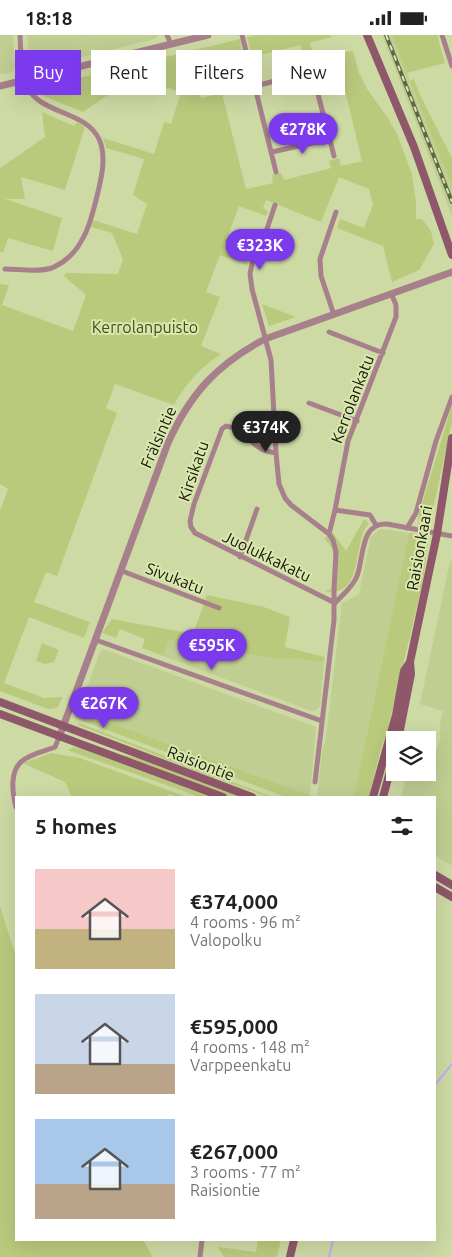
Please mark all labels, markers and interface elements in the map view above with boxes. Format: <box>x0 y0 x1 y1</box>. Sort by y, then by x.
text: 18:18 <box>25 7 73 29</box>
chip: Buy <box>15 50 81 95</box>
chip: Rent <box>91 50 166 95</box>
chip: Filters <box>176 50 262 95</box>
chip: New <box>272 50 345 95</box>
pin: €278K <box>268 113 338 155</box>
text: €278K <box>280 120 326 138</box>
pin: €323K <box>225 229 295 271</box>
text: €323K <box>237 236 283 254</box>
park label: Kerrolanpuisto <box>92 318 198 336</box>
street label: Kerrolankatu <box>327 352 377 446</box>
street label: Frälsintie <box>136 403 180 471</box>
pin: €374K <box>231 411 301 453</box>
text: €374K <box>243 418 289 436</box>
street label: Kirsikatu <box>174 438 212 504</box>
street label: Raisionkaari <box>403 504 435 592</box>
street label: Juolukkakatu <box>220 527 314 585</box>
street label: Sivukatu <box>143 559 207 597</box>
pin: €595K <box>177 629 247 671</box>
text: €595K <box>189 636 235 654</box>
pin: €267K <box>69 687 139 729</box>
text: €267K <box>81 694 127 712</box>
map controls <box>386 731 436 781</box>
button: layers <box>386 731 436 781</box>
street label: Raisiontie <box>165 742 237 784</box>
icon: filters <box>388 812 416 840</box>
text: 5 homes <box>35 814 117 838</box>
icon: home <box>75 889 135 949</box>
text: €374,000 <box>190 889 278 913</box>
text: 4 rooms · 96 m² <box>190 913 301 931</box>
text: Valopolku <box>190 931 262 949</box>
icon: home <box>75 1014 135 1074</box>
text: €595,000 <box>190 1014 278 1038</box>
text: 4 rooms · 148 m² <box>190 1038 310 1056</box>
text: Varppeenkatu <box>190 1056 291 1074</box>
icon: home <box>75 1139 135 1199</box>
text: €267,000 <box>190 1139 278 1163</box>
text: 3 rooms · 77 m² <box>190 1163 301 1181</box>
text: Raisiontie <box>190 1181 260 1199</box>

